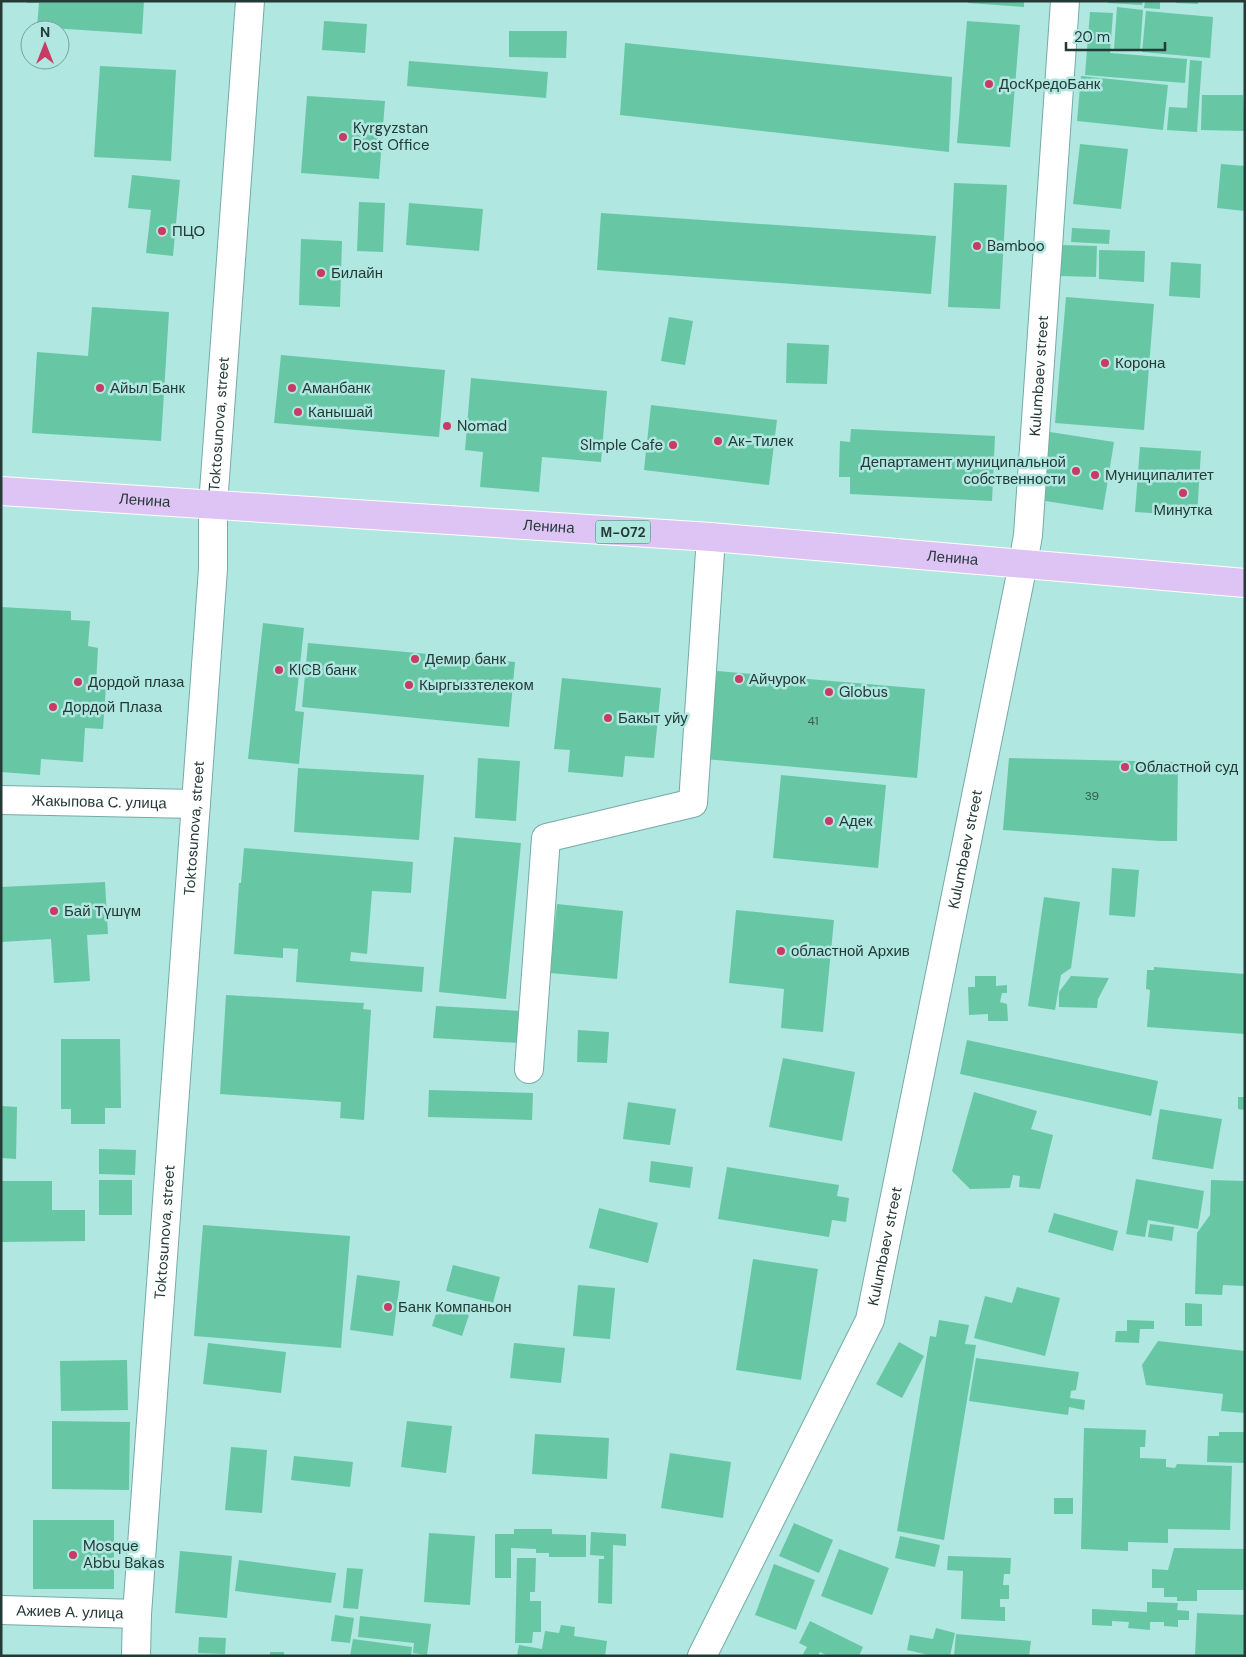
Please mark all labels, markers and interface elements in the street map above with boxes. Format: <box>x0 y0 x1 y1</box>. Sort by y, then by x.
north arrow <box>20 20 70 70</box>
scale bar <box>1066 20 1165 52</box>
text: N <box>40 23 50 41</box>
text: 20 m <box>1074 27 1110 47</box>
place label: ДосКредоБанк <box>999 74 1101 94</box>
marker: ДосКредоБанк <box>983 78 995 90</box>
place label: Kyrgyzstan Post Office <box>353 118 430 155</box>
marker: Kyrgyzstan Post Office <box>337 131 349 143</box>
place label: ПЦО <box>172 221 205 241</box>
marker: ПЦО <box>156 225 168 237</box>
place label: Bamboo <box>987 236 1045 256</box>
marker: Bamboo <box>971 240 983 252</box>
place label: Билайн <box>331 263 383 283</box>
marker: Билайн <box>315 267 327 279</box>
street label: Kulumbaev street <box>1025 315 1053 437</box>
place label: Корона <box>1115 353 1166 373</box>
street label: Toktosunova, street <box>204 356 234 492</box>
marker: Корона <box>1099 357 1111 369</box>
place label: Айыл Банк <box>110 378 185 398</box>
place label: Аманбанк <box>302 378 371 398</box>
marker: Айыл Банк <box>94 382 106 394</box>
marker: Аманбанк <box>286 382 298 394</box>
place label: Канышай <box>308 402 373 422</box>
marker: Канышай <box>292 406 304 418</box>
place label: Nomad <box>457 416 507 436</box>
marker: Nomad <box>441 420 453 432</box>
place label: Ак-Тилек <box>728 431 794 451</box>
place label: SImple Cafe <box>580 435 663 455</box>
marker: Ак-Тилек <box>712 435 724 447</box>
marker: SImple Cafe <box>667 439 679 451</box>
place label: Департамент муниципальной собственности <box>861 452 1066 489</box>
marker: Департамент муниципальной собственности <box>1070 465 1082 477</box>
place label: Муниципалитет <box>1105 465 1214 485</box>
marker: Муниципалитет <box>1089 469 1101 481</box>
marker: Минутка <box>1177 487 1189 499</box>
street label: Ленина <box>118 489 172 512</box>
place label: Минутка <box>1154 500 1213 520</box>
street label: Ленина <box>523 515 576 538</box>
road number: М-072 <box>596 520 650 544</box>
street label: Ленина <box>926 546 980 570</box>
place label: Демир банк <box>425 649 506 669</box>
marker: Демир банк <box>409 653 421 665</box>
place label: KICB банк <box>289 660 357 680</box>
marker: KICB банк <box>273 664 285 676</box>
place label: Айчурок <box>749 669 806 689</box>
place label: Дордой плаза <box>88 672 185 692</box>
marker: Айчурок <box>733 673 745 685</box>
place label: Кыргыззтелеком <box>419 675 534 695</box>
marker: Дордой плаза <box>72 676 84 688</box>
marker: Кыргыззтелеком <box>403 679 415 691</box>
place label: Globus <box>839 682 888 702</box>
marker: Globus <box>823 686 835 698</box>
place label: Дордой Плаза <box>63 697 163 717</box>
marker: Дордой Плаза <box>47 701 59 713</box>
place label: Бакыт уйу <box>618 708 688 728</box>
marker: Бакыт уйу <box>602 712 614 724</box>
house number: 41 <box>807 713 819 729</box>
place label: Областной суд <box>1135 757 1239 777</box>
street label: Toktosunova, street <box>179 760 209 896</box>
marker: Областной суд <box>1119 761 1131 773</box>
street label: Kulumbaev street <box>943 788 987 911</box>
house number: 39 <box>1085 788 1099 804</box>
street label: Жакыпова С. улица <box>31 791 168 813</box>
place label: Адек <box>839 811 873 831</box>
marker: Адек <box>823 815 835 827</box>
place label: Бай Түшүм <box>64 901 141 921</box>
marker: Бай Түшүм <box>48 905 60 917</box>
place label: областной Архив <box>791 941 910 961</box>
marker: областной Архив <box>775 945 787 957</box>
street label: Toktosunova, street <box>150 1164 180 1300</box>
street label: Kulumbaev street <box>863 1185 907 1308</box>
place label: Банк Компаньон <box>398 1297 512 1317</box>
marker: Банк Компаньон <box>382 1301 394 1313</box>
place label: Mosque Abbu Bakas <box>83 1536 165 1573</box>
marker: Mosque Abbu Bakas <box>67 1549 79 1561</box>
street label: Ажиев А. улица <box>16 1600 124 1624</box>

